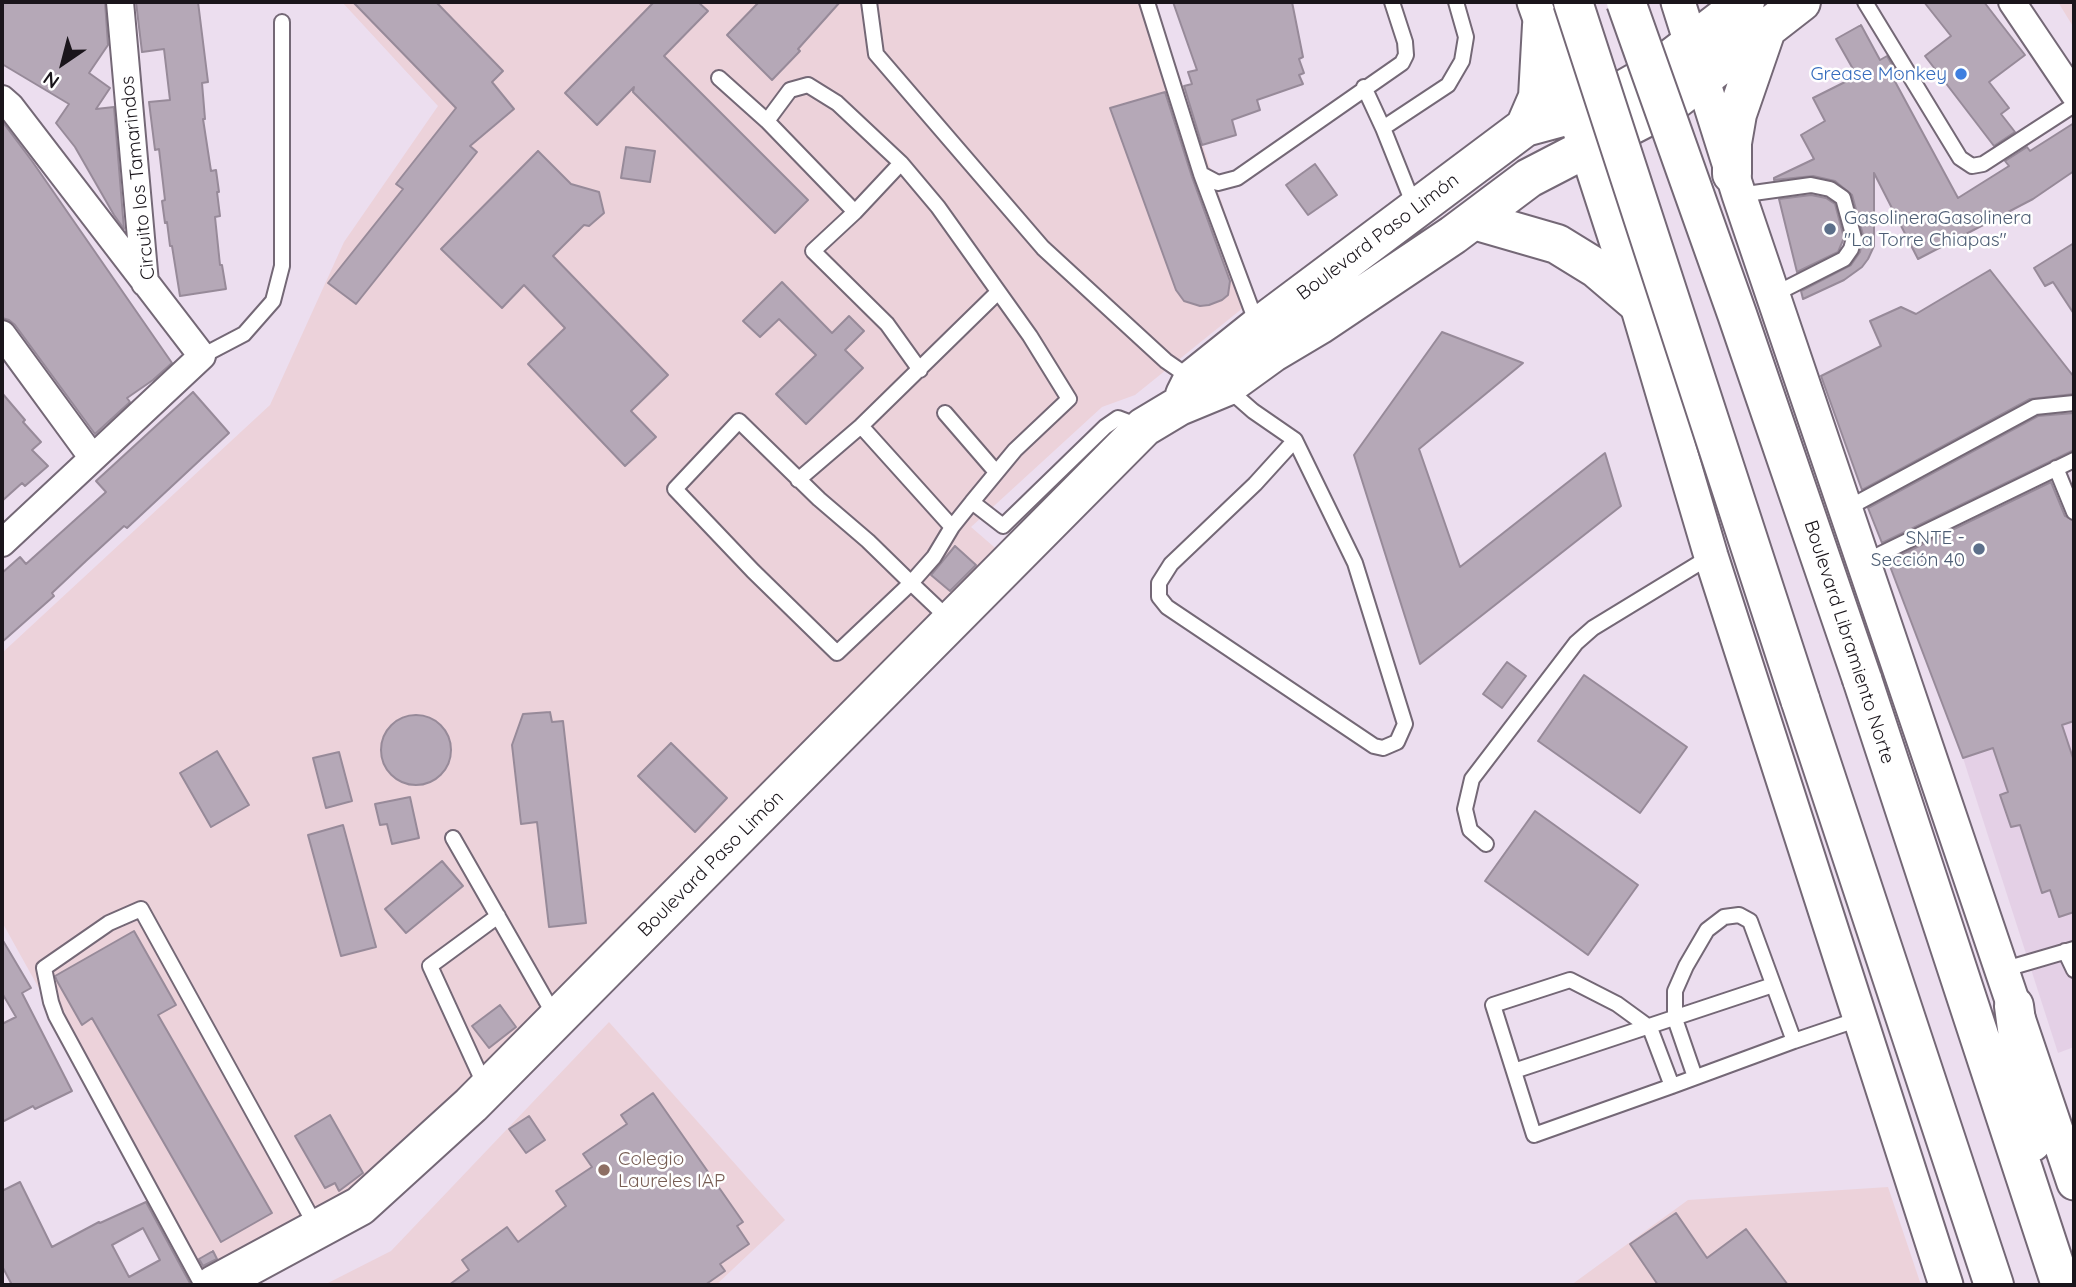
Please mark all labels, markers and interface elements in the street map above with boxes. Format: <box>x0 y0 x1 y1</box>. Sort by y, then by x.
north arrow <box>28 28 98 98</box>
place label: Grease Monkey <box>1810 63 1947 85</box>
text: N <box>38 66 64 94</box>
marker: Grease Monkey <box>1953 66 1969 82</box>
street label: Circuito los Tamarindos <box>116 75 160 281</box>
street label: Boulevard Paso Limón <box>1293 169 1463 305</box>
place label: GasolineraGasolinera "La Torre Chiapas" <box>1844 207 2032 251</box>
marker: GasolineraGasolinera "La Torre Chiapas" <box>1822 221 1838 237</box>
street label: Boulevard Libramiento Norte <box>1799 517 1899 767</box>
place label: SNTE - Sección 40 <box>1871 527 1965 571</box>
marker: SNTE - Sección 40 <box>1971 541 1987 557</box>
street label: Boulevard Paso Limón <box>633 786 789 942</box>
place label: Colegio Laureles IAP <box>618 1148 725 1192</box>
marker: Colegio Laureles IAP <box>596 1162 612 1178</box>

